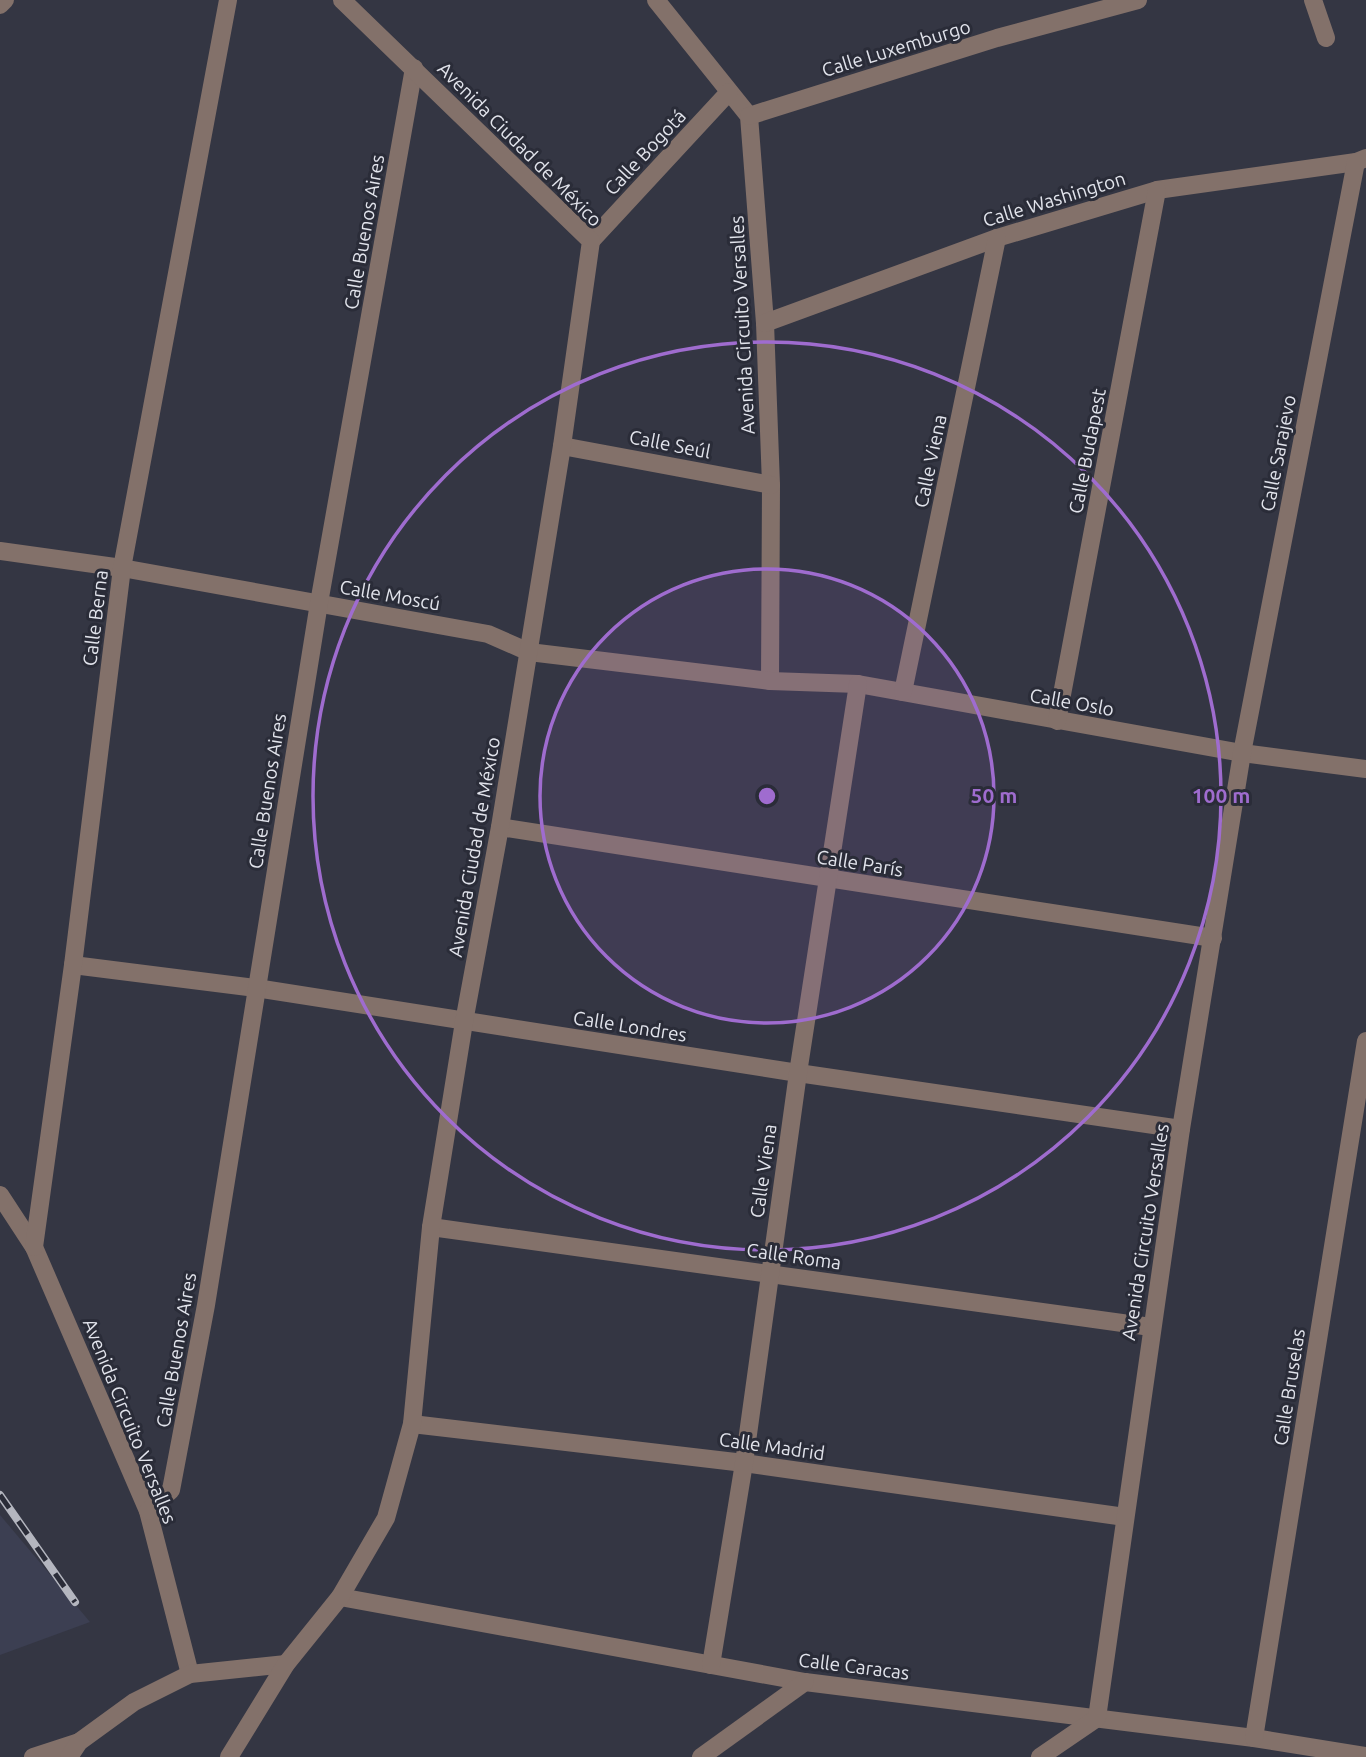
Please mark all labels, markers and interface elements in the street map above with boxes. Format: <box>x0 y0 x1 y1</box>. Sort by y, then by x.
street label: Calle Luxemburgo <box>819 15 973 81</box>
street label: Avenida Ciudad de México <box>433 57 607 231</box>
street label: Calle Bogotá <box>600 105 690 199</box>
street label: Calle Buenos Aires <box>340 153 388 311</box>
street label: Calle Washington <box>980 167 1128 231</box>
street label: Avenida Circuito Versalles <box>725 215 759 435</box>
street label: Calle Budapest <box>1064 386 1110 516</box>
street label: Calle Sarajevo <box>1256 393 1300 513</box>
street label: Calle Viena <box>909 412 951 510</box>
street label: Calle Seúl <box>627 425 713 463</box>
street label: Calle Berna <box>78 569 112 667</box>
street label: Calle Moscú <box>338 575 442 615</box>
street label: Calle Oslo <box>1028 684 1116 720</box>
street label: Calle Buenos Aires <box>244 712 290 870</box>
street label: Avenida Ciudad de México <box>444 735 504 959</box>
text: 50 m <box>971 783 1017 807</box>
text: 100 m <box>1192 783 1250 807</box>
centre of rings <box>755 784 779 808</box>
street label: Calle París <box>815 845 905 881</box>
street label: Calle Londres <box>572 1006 688 1046</box>
street label: Avenida Circuito Versalles <box>1117 1122 1173 1342</box>
street label: Calle Viena <box>746 1123 780 1219</box>
street label: Calle Roma <box>745 1238 843 1274</box>
street label: Calle Buenos Aires <box>152 1271 200 1429</box>
street label: Avenida Circuito Versalles <box>79 1315 181 1527</box>
street label: Calle Bruselas <box>1269 1327 1309 1447</box>
street label: Calle Madrid <box>718 1428 826 1464</box>
street label: Calle Caracas <box>797 1648 911 1684</box>

